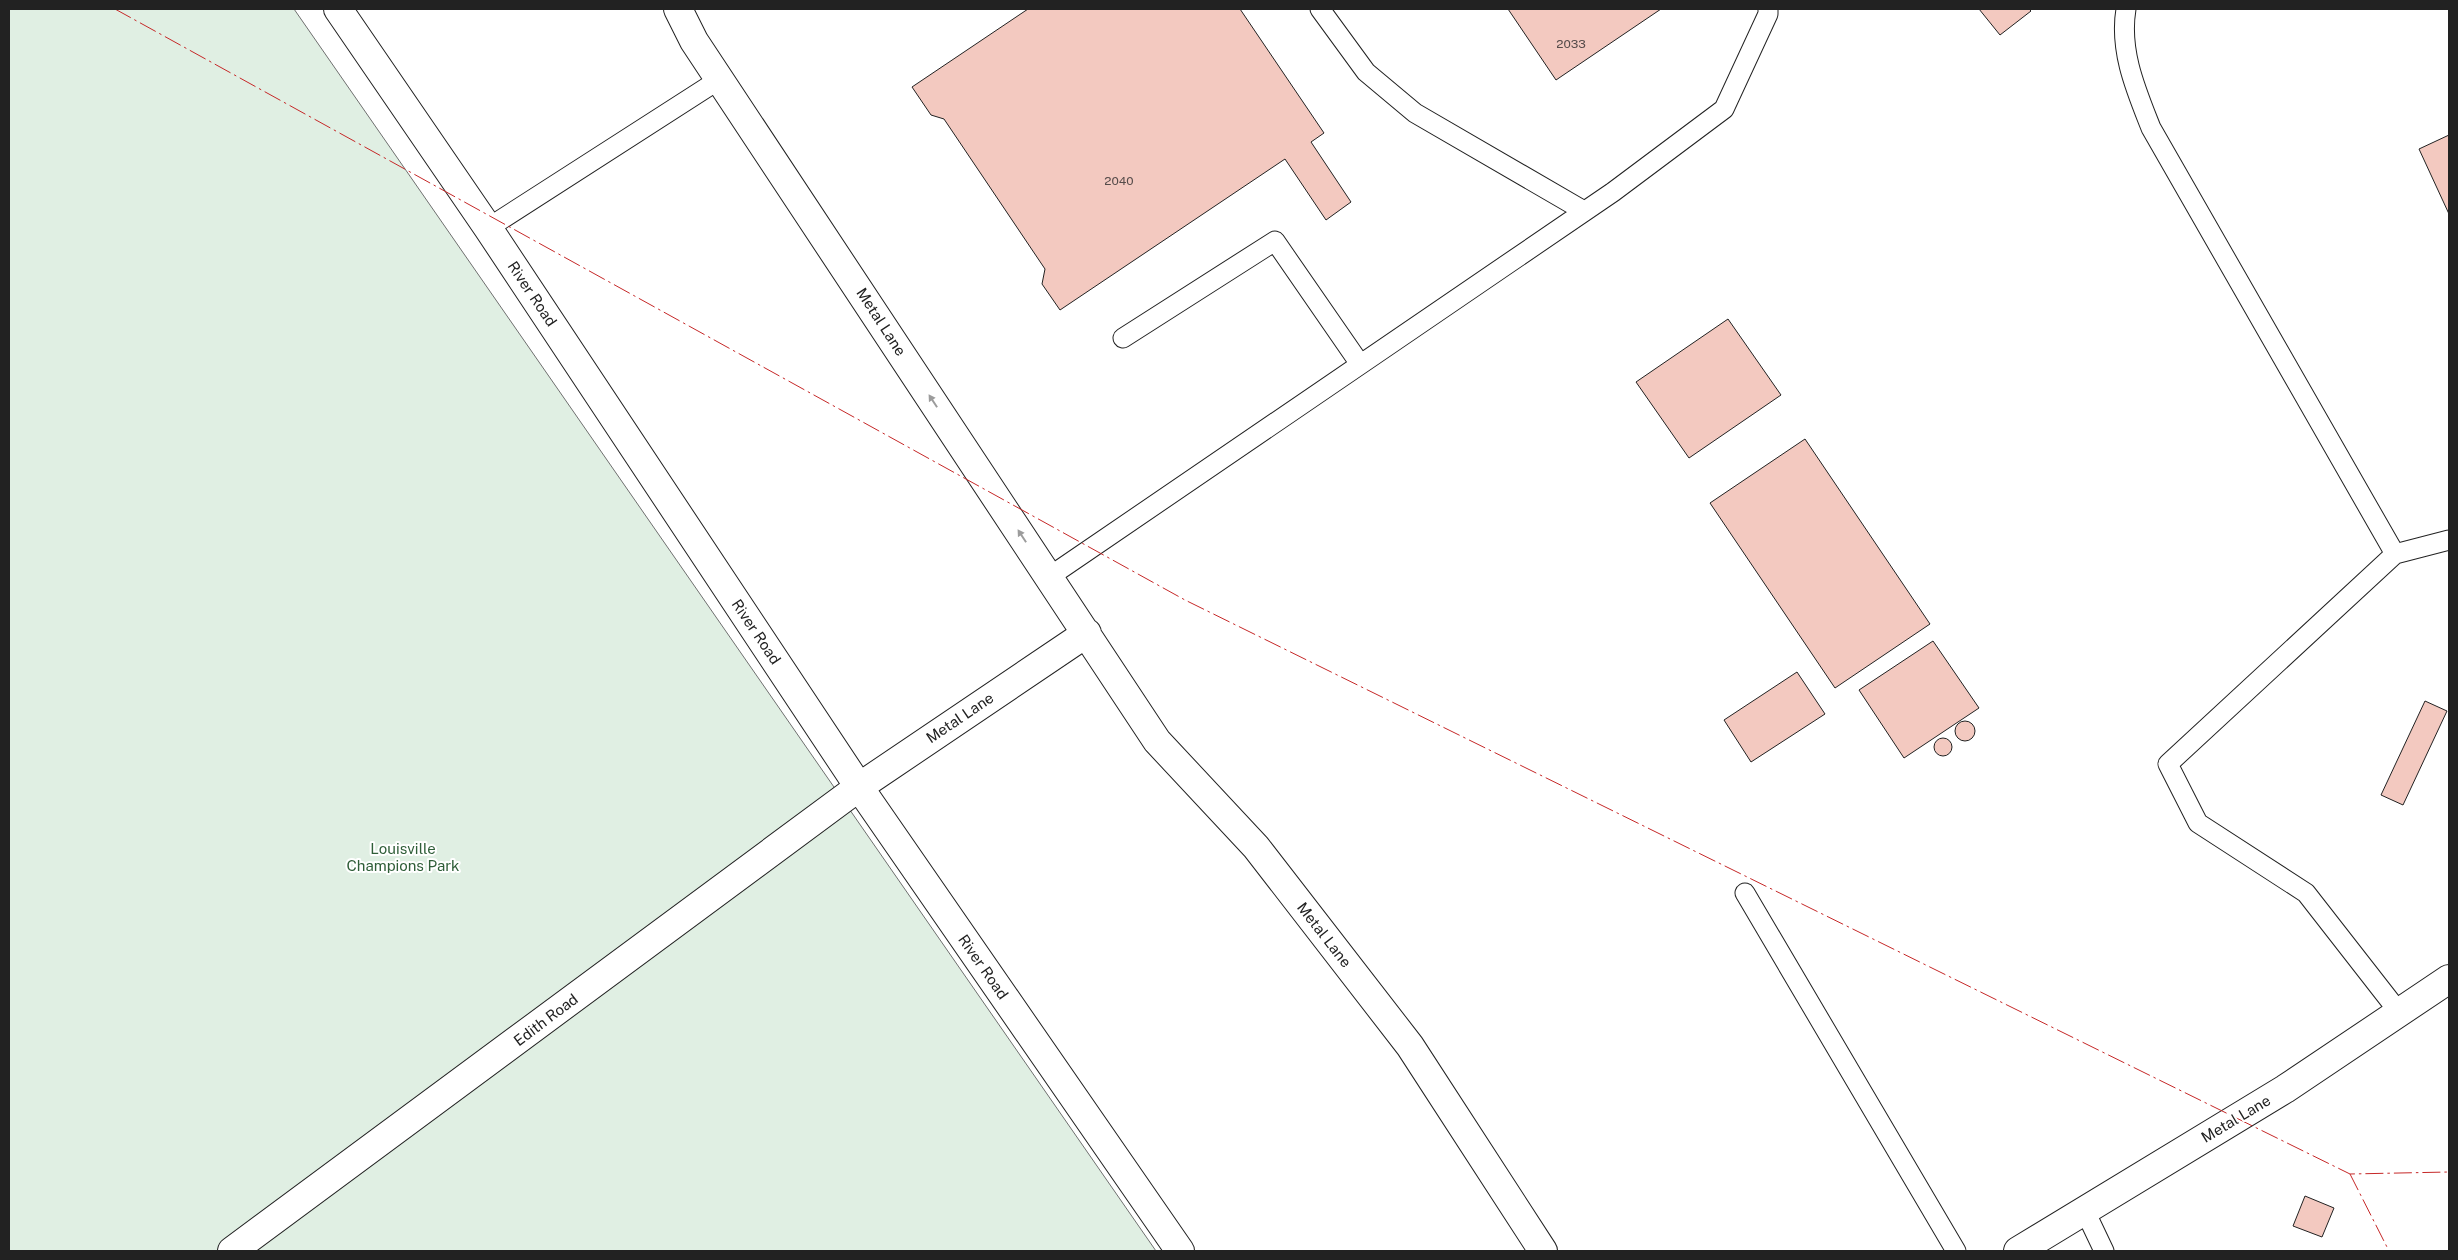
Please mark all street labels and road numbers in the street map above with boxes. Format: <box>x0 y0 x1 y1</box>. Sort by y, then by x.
street label: River Road <box>504 258 560 329</box>
street label: Metal Lane <box>853 285 910 359</box>
street label: River Road <box>728 596 784 667</box>
street label: Metal Lane <box>923 689 997 746</box>
street label: Metal Lane <box>1294 899 1355 970</box>
street label: River Road <box>955 931 1012 1002</box>
street label: Edith Road <box>510 990 581 1049</box>
street label: Metal Lane <box>2198 1091 2273 1146</box>

